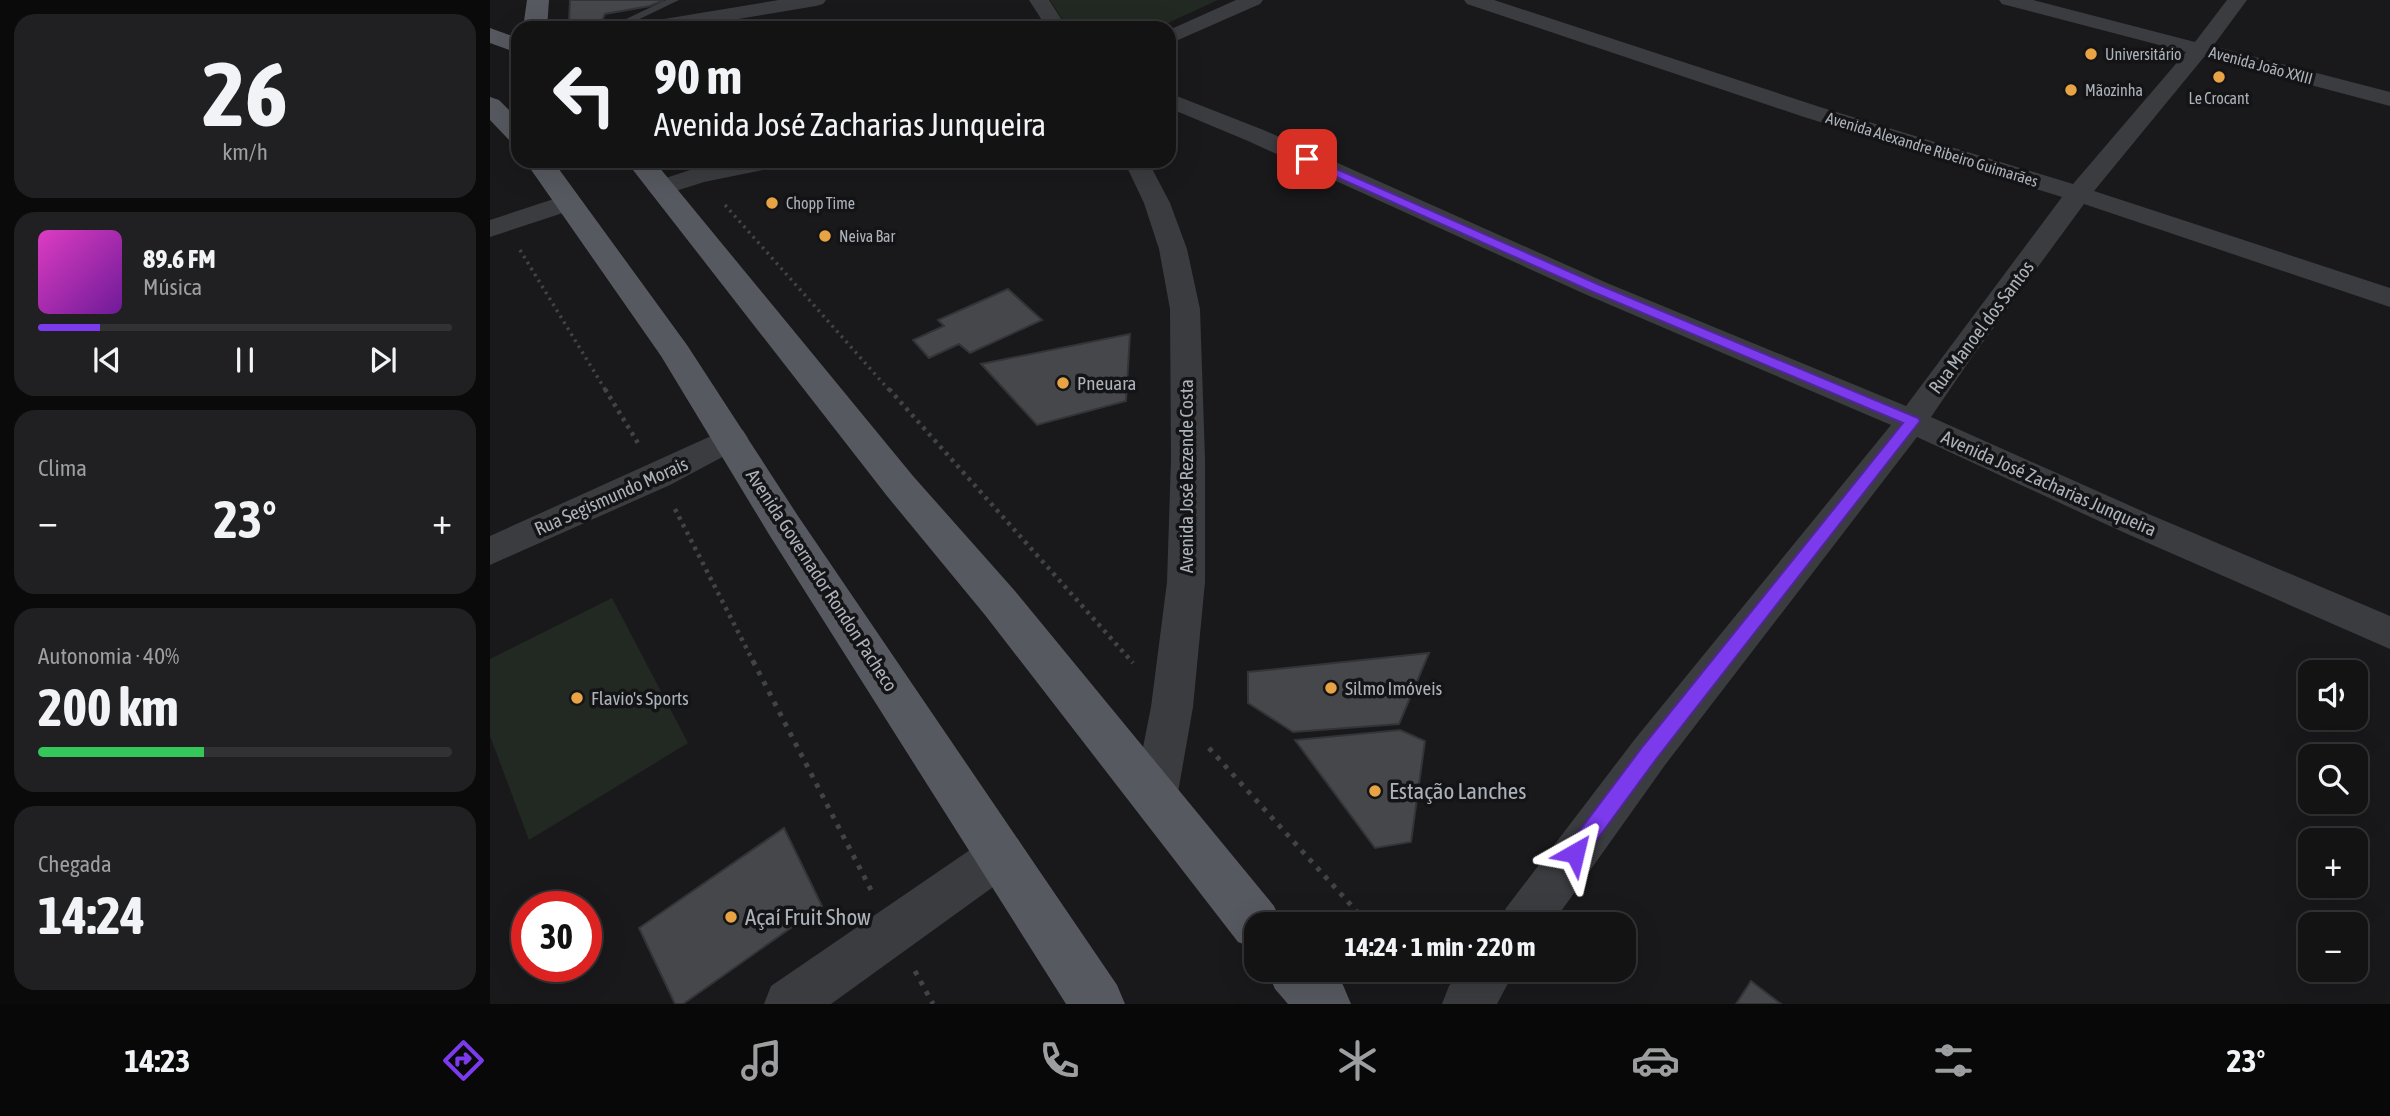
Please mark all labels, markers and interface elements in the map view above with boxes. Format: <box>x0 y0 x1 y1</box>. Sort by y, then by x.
text: 26 <box>202 41 288 145</box>
street label: Avenida João XXIII <box>2207 43 2315 87</box>
place label: Universitário <box>2105 45 2182 63</box>
marker: Universitário <box>2083 46 2099 62</box>
text: 90 m <box>654 48 742 104</box>
icon: left <box>539 49 630 140</box>
marker: Le Crocant <box>2211 69 2227 85</box>
place label: Mãozinha <box>2085 81 2143 99</box>
marker: Mãozinha <box>2063 82 2079 98</box>
place label: Le Crocant <box>2189 89 2250 107</box>
text: Avenida José Zacharias Junqueira <box>654 106 1046 143</box>
street label: Avenida Alexandre Ribeiro Guimarães <box>1824 108 2041 190</box>
pin <box>1277 129 1337 189</box>
text: km/h <box>222 139 268 165</box>
icon: arrive <box>1288 140 1326 178</box>
place label: Chopp Time <box>786 194 855 213</box>
marker: Chopp Time <box>764 195 780 211</box>
place label: Neiva Bar <box>839 227 895 245</box>
marker: Neiva Bar <box>817 228 833 244</box>
text: 89.6 FM <box>143 244 216 274</box>
street label: Rua Manoel dos Santos <box>1924 256 2038 398</box>
text: Música <box>143 274 202 300</box>
icon: previous <box>88 341 126 379</box>
icon: pause <box>226 341 264 379</box>
icon: next <box>364 341 402 379</box>
place label: Pneuara <box>1077 372 1136 394</box>
marker: Pneuara <box>1055 375 1071 391</box>
street label: Avenida José Rezende Costa <box>1175 379 1197 573</box>
street label: Avenida José Zacharias Junqueira <box>1938 426 2160 540</box>
street label: Rua Segismundo Morais <box>531 452 691 540</box>
text: Clima <box>38 455 87 481</box>
street label: Avenida Governador Rondon Pacheco <box>742 465 902 695</box>
text: 23° <box>213 489 277 549</box>
text: − <box>38 499 58 542</box>
text: + <box>432 499 452 542</box>
text: Autonomia · 40% <box>38 643 179 669</box>
map controls <box>2298 660 2368 982</box>
button: sound <box>2298 660 2368 730</box>
text: 200 km <box>38 677 179 737</box>
place label: Silmo Imóveis <box>1345 677 1442 699</box>
marker: Silmo Imóveis <box>1323 680 1339 696</box>
place label: Flavio's Sports <box>591 687 689 709</box>
marker: Flavio's Sports <box>569 690 585 706</box>
button: search <box>2298 744 2368 814</box>
place label: Estação Lanches <box>1389 778 1526 804</box>
marker: Estação Lanches <box>1367 783 1383 799</box>
position arrow <box>1538 816 1612 890</box>
button: + <box>2298 828 2368 898</box>
text: Chegada <box>38 851 112 877</box>
text: 14:24 <box>38 885 145 945</box>
speed limit sign: 30 <box>511 891 602 982</box>
place label: Açaí Fruit Show <box>745 904 871 930</box>
marker: Açaí Fruit Show <box>723 909 739 925</box>
button: − <box>2298 912 2368 982</box>
text: 14:24 · 1 min · 220 m <box>1345 932 1535 962</box>
icon: directions <box>439 1036 488 1085</box>
icon: music <box>737 1036 786 1085</box>
icon: phone <box>1035 1036 1084 1085</box>
icon: climate <box>1333 1036 1382 1085</box>
icon: car <box>1631 1036 1680 1085</box>
icon: filters <box>1929 1036 1978 1085</box>
text: 14:23 <box>124 1042 190 1079</box>
text: 23° <box>2227 1042 2265 1079</box>

